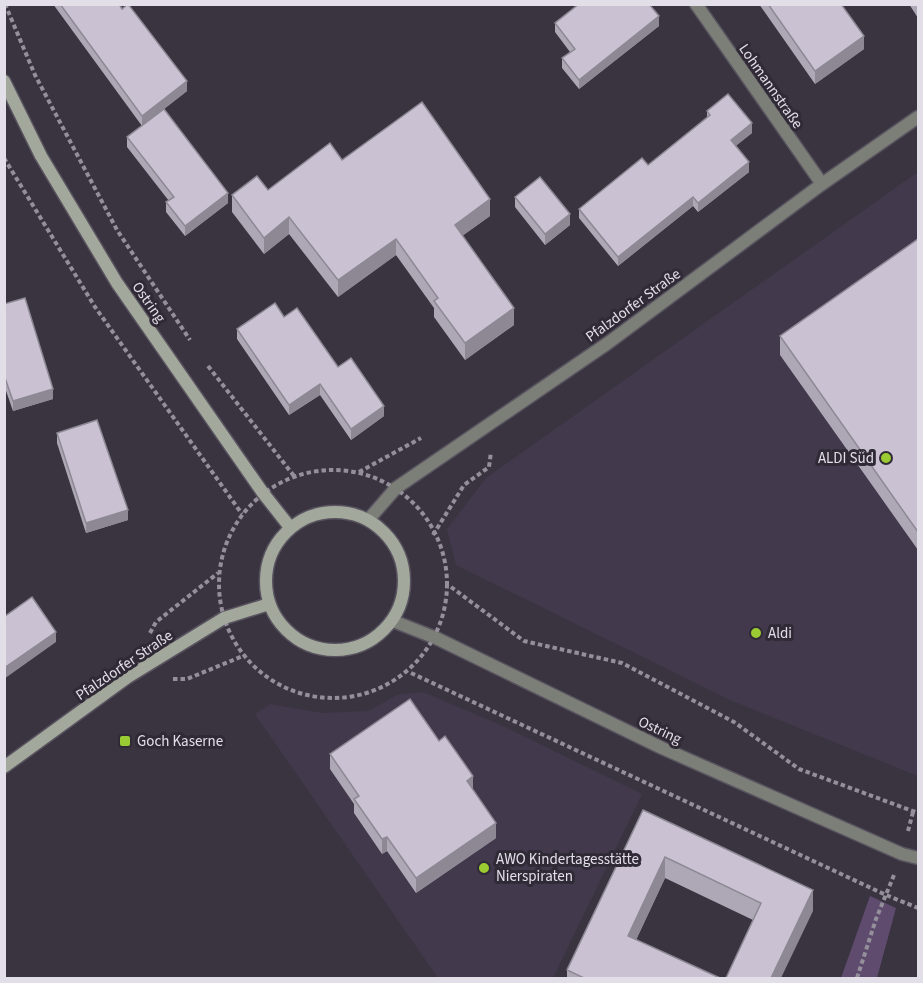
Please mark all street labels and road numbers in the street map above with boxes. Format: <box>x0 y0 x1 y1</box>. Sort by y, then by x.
street label: Lohmannstraße <box>733 40 808 133</box>
street label: Pfalzdorfer Straße <box>581 264 685 347</box>
street label: Ostring <box>127 278 171 327</box>
street label: Pfalzdorfer Straße <box>72 625 177 706</box>
street label: Ostring <box>635 711 685 750</box>

